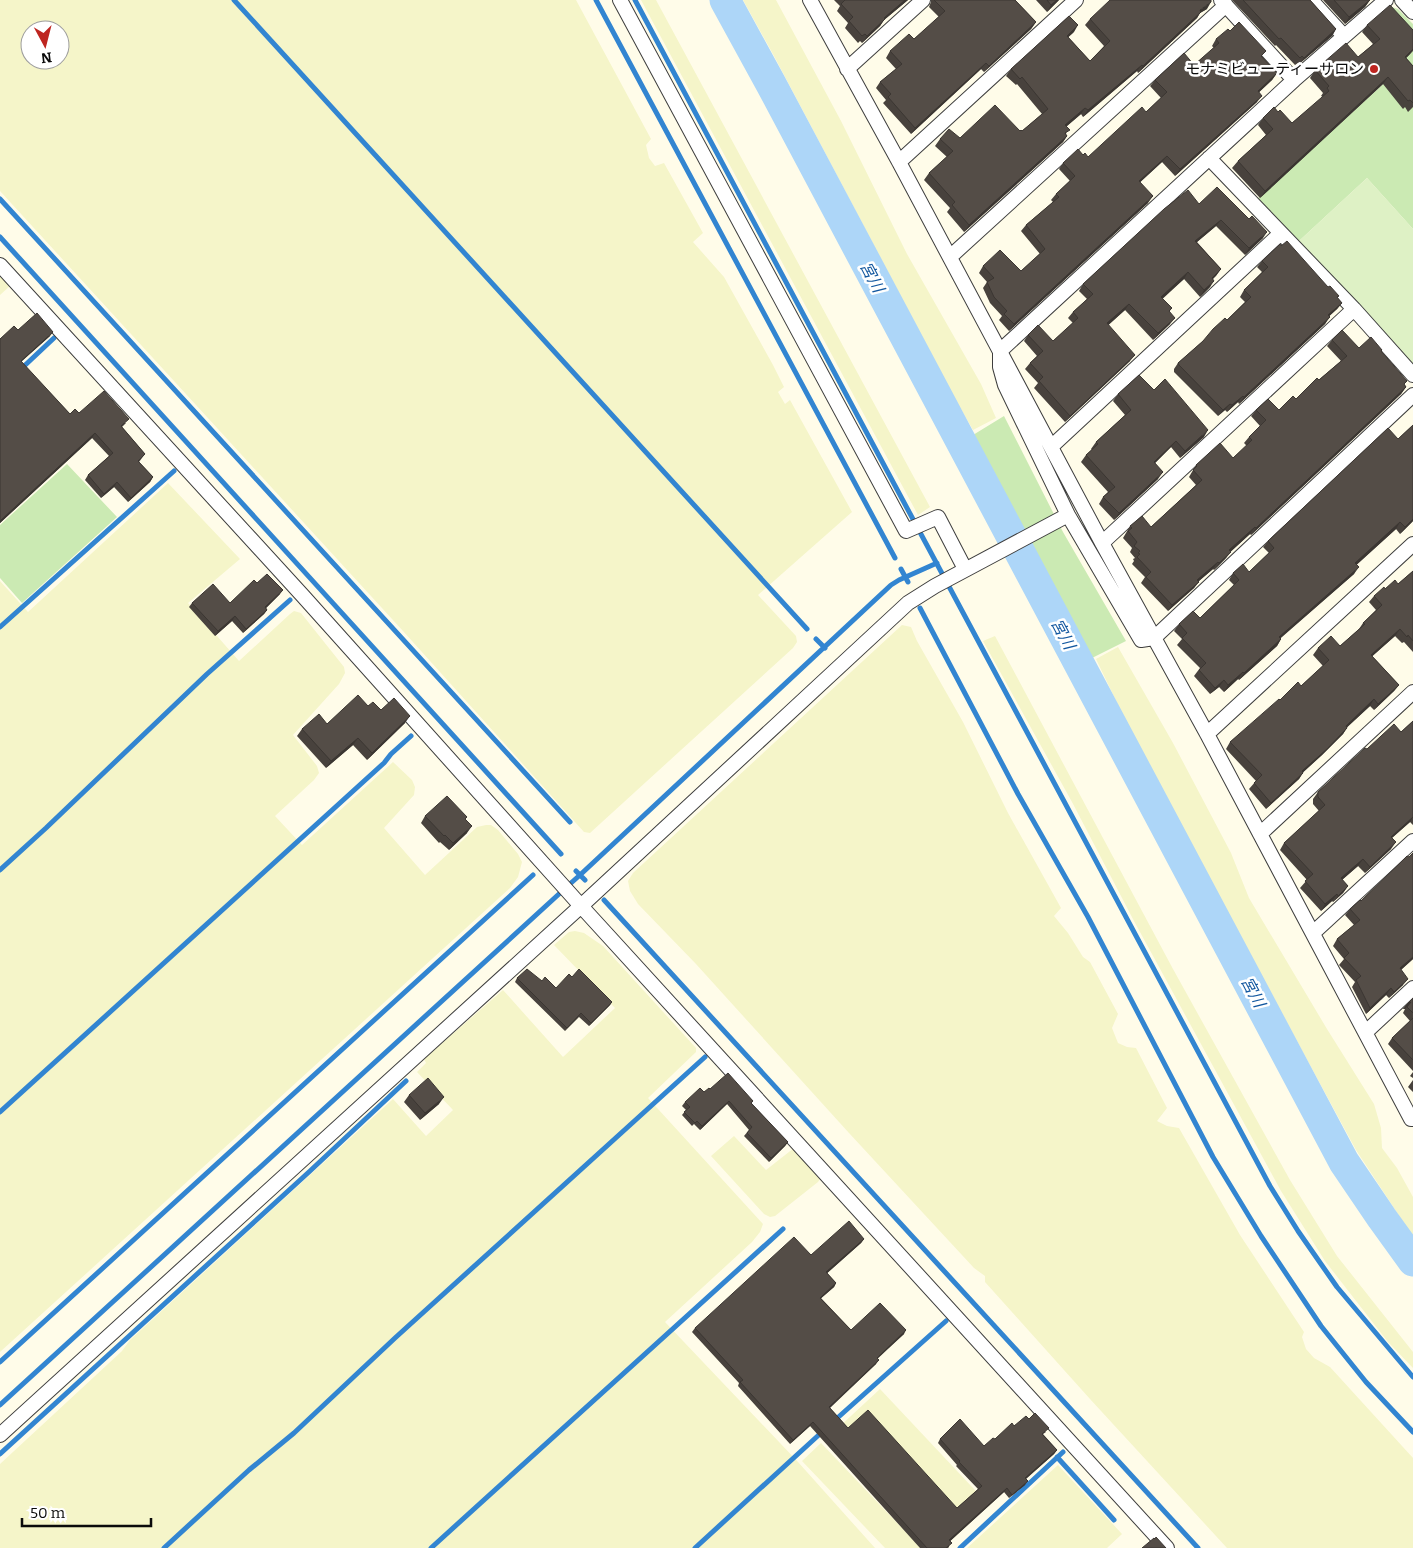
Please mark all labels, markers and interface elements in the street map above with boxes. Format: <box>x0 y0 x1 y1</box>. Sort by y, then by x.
north arrow <box>20 20 70 70</box>
text: N <box>40 48 53 67</box>
place label: モナミビューティーサロン <box>1185 60 1364 78</box>
marker: モナミビューティーサロン <box>1368 63 1380 75</box>
water label: 宮川 <box>856 258 889 297</box>
water label: 宮川 <box>1047 615 1080 654</box>
water label: 宮川 <box>1237 973 1270 1012</box>
scale bar <box>22 1496 151 1528</box>
text: 50 m <box>30 1504 66 1522</box>

